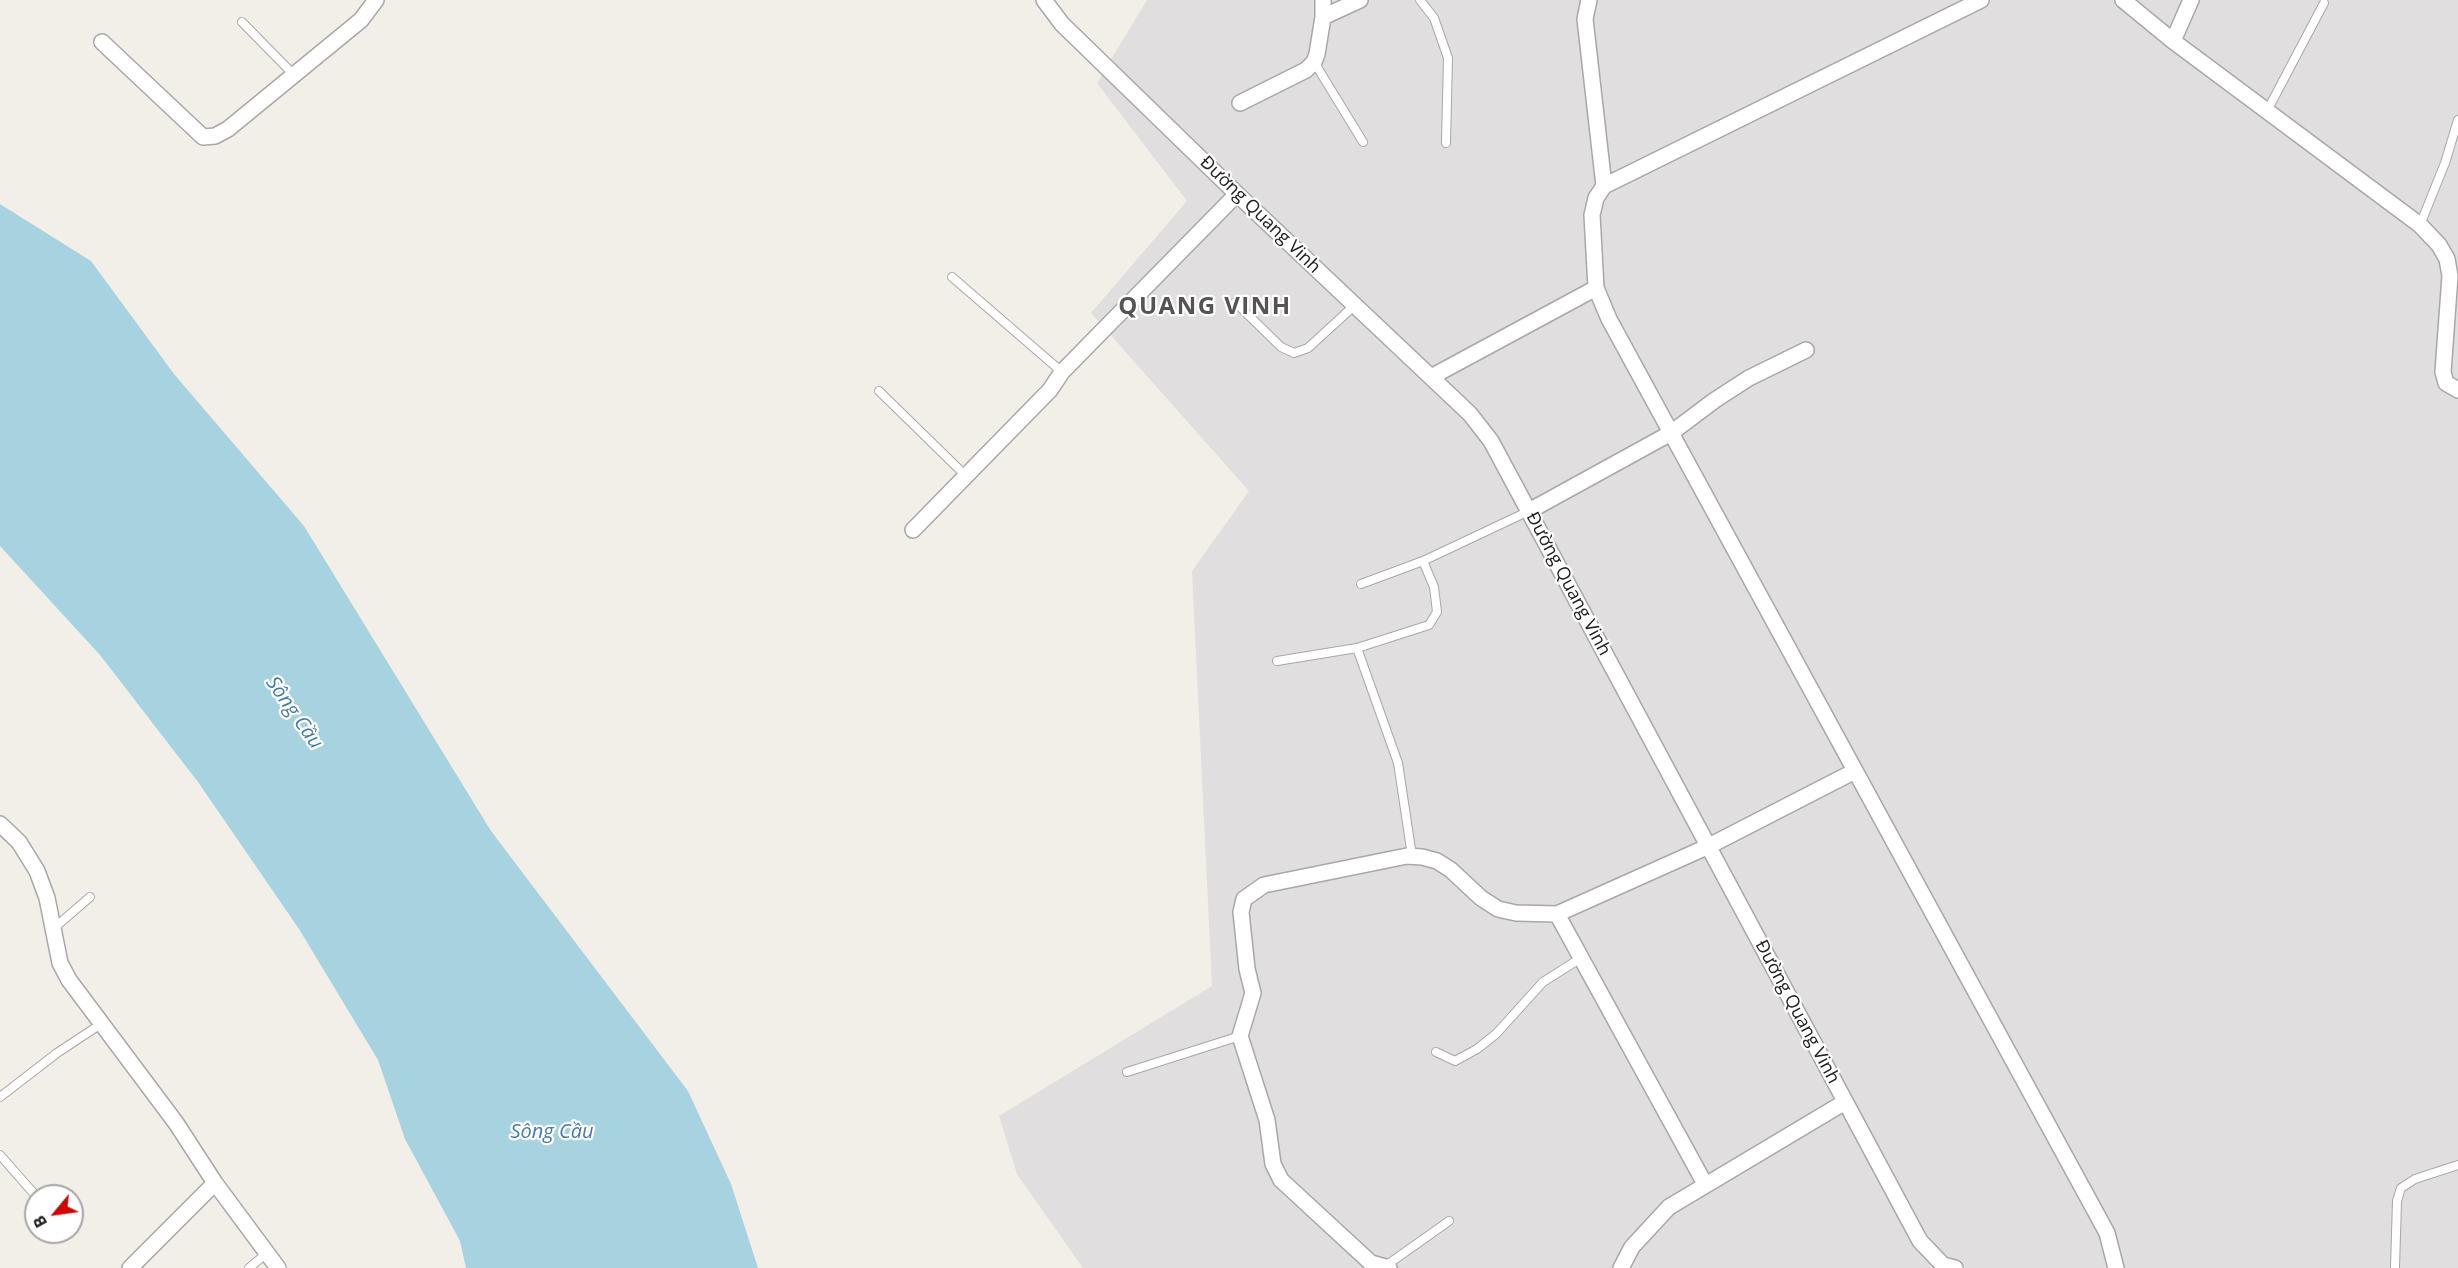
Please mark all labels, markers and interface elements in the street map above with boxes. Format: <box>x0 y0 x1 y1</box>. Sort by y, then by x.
street label: Đường Quang Vinh <box>1195 152 1325 278</box>
district label: QUANG VINH <box>1118 293 1292 321</box>
street label: Đường Quang Vinh <box>1521 509 1615 659</box>
water label: Sông Cầu <box>260 672 328 754</box>
street label: Đường Quang Vinh <box>1750 937 1844 1087</box>
water label: Sông Cầu <box>510 1120 594 1144</box>
north arrow <box>24 1184 84 1244</box>
text: B <box>28 1212 52 1232</box>

